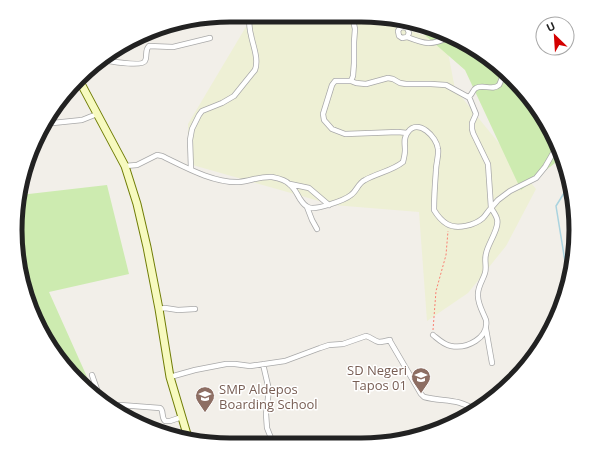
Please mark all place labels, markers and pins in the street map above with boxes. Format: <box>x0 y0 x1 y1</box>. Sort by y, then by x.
place label: SD Negeri Tapos 01 <box>347 361 407 394</box>
school or university icon: SD Negeri Tapos 01 <box>410 366 432 394</box>
place label: SMP Aldepos Boarding School <box>219 380 318 413</box>
school or university icon: SMP Aldepos Boarding School <box>194 385 216 413</box>

